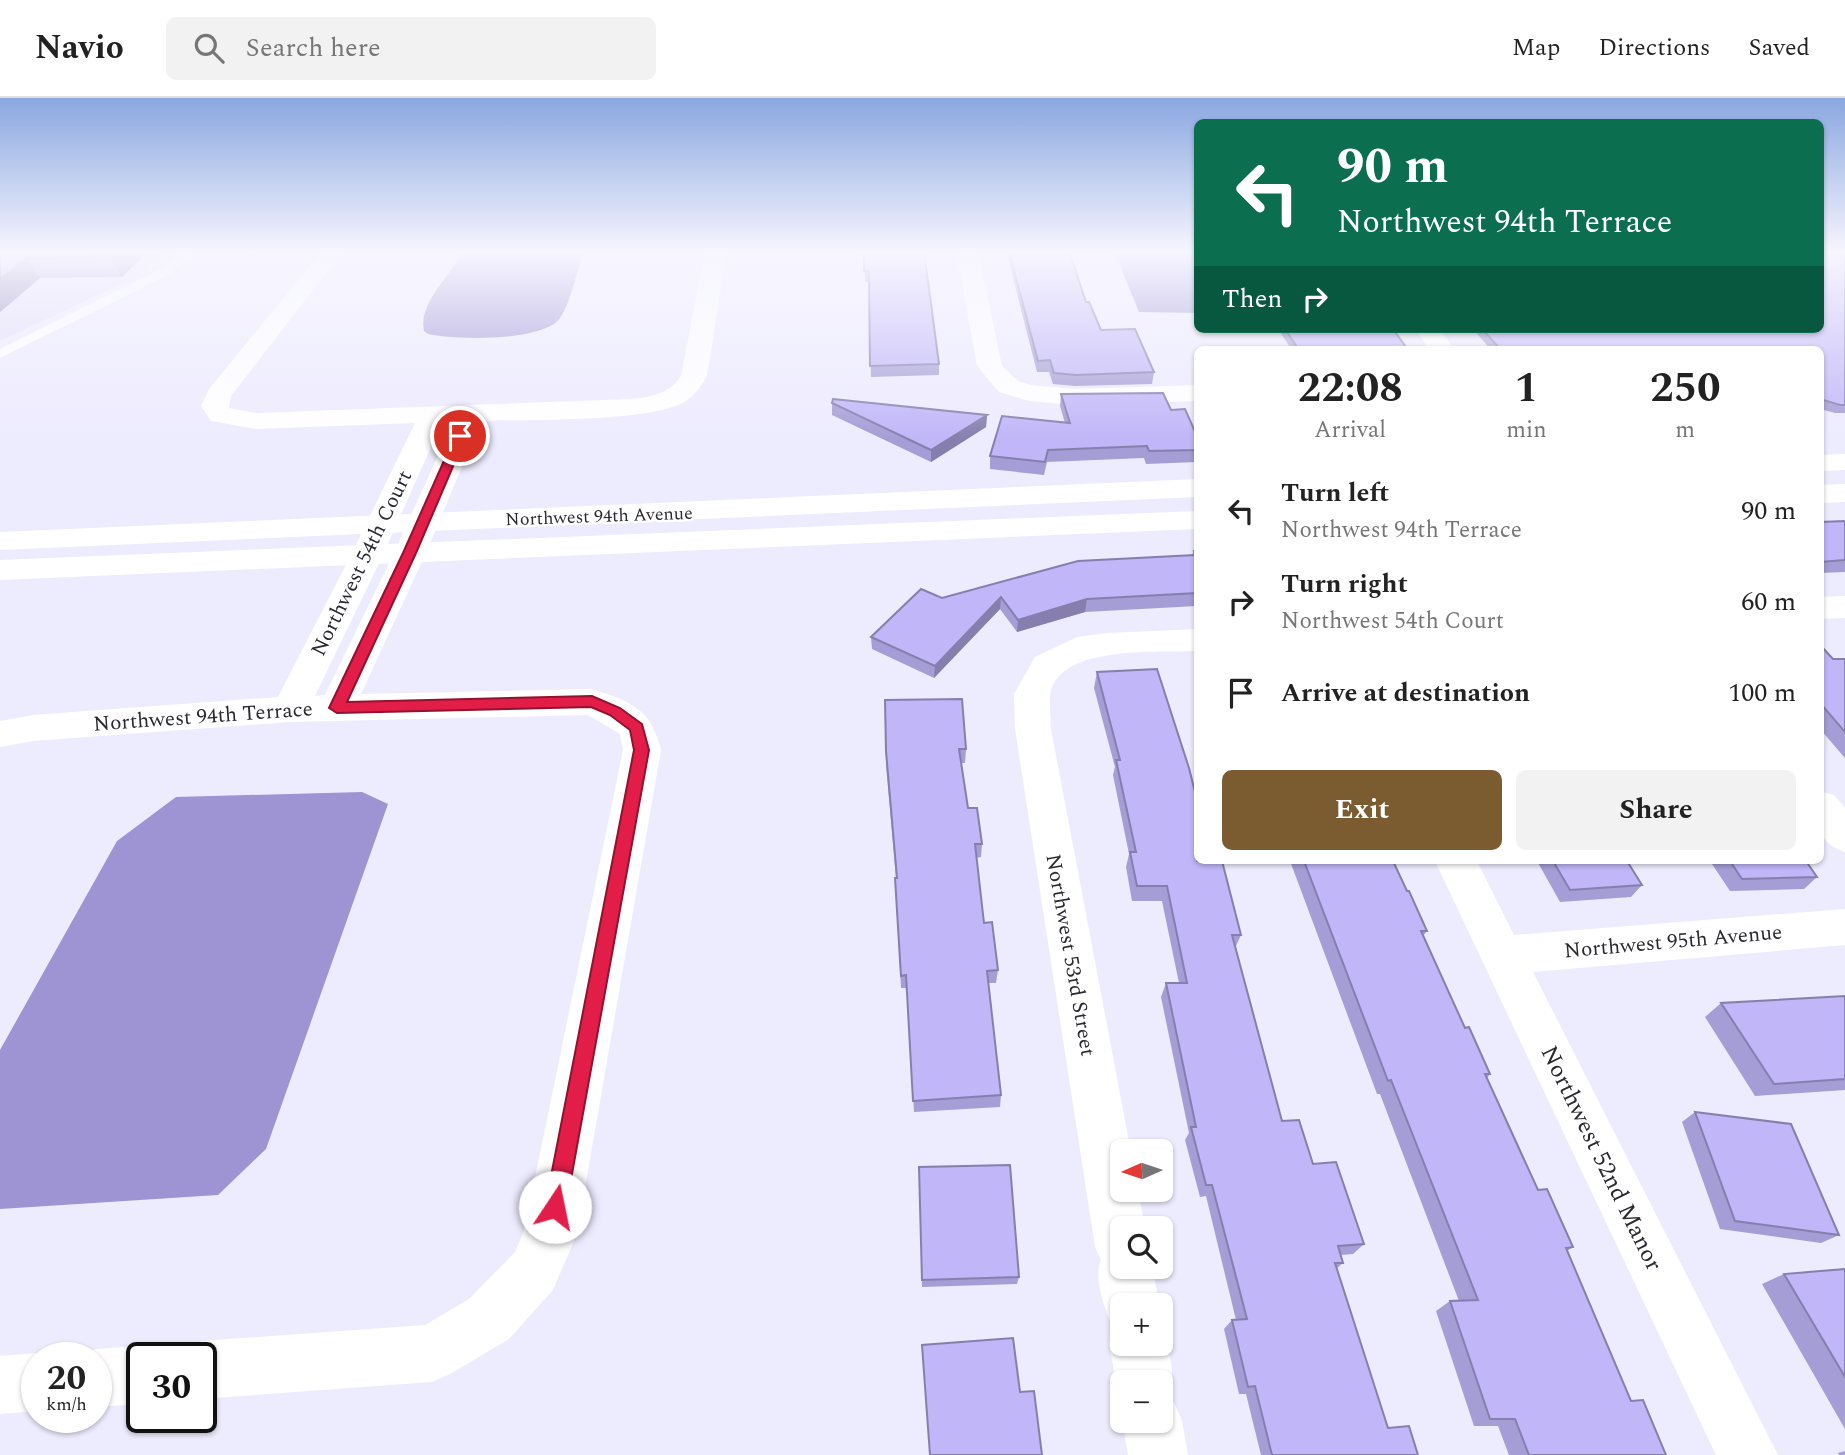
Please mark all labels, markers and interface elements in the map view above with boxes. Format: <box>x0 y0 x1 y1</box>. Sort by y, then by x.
search box <box>166 17 656 80</box>
text: Navio <box>35 23 124 73</box>
text: Search here <box>246 28 381 68</box>
icon: search <box>190 29 228 67</box>
text: Map <box>1512 30 1560 66</box>
text: Directions <box>1598 30 1710 66</box>
text: Saved <box>1748 30 1810 66</box>
text: 90 m <box>1337 130 1448 205</box>
icon: left <box>1222 147 1313 238</box>
text: Northwest 94th Terrace <box>1337 198 1672 247</box>
text: Then <box>1222 279 1282 319</box>
icon: right <box>1296 280 1334 318</box>
text: 22:08 <box>1297 357 1403 420</box>
text: 1 <box>1515 357 1538 420</box>
text: 250 <box>1650 357 1721 420</box>
pin <box>430 406 490 466</box>
text: Arrival <box>1314 413 1386 448</box>
text: min <box>1506 413 1547 448</box>
text: m <box>1675 413 1695 448</box>
icon: arrive <box>441 417 479 455</box>
street label: Northwest 54th Court <box>303 465 421 662</box>
text: Turn left <box>1281 473 1389 513</box>
text: 90 m <box>1741 491 1796 531</box>
icon: left <box>1222 492 1260 530</box>
street label: Northwest 94th Avenue <box>505 500 693 533</box>
text: Northwest 94th Terrace <box>1281 513 1522 548</box>
text: Turn right <box>1281 564 1408 604</box>
text: 60 m <box>1741 582 1796 622</box>
icon: right <box>1222 583 1260 621</box>
text: Northwest 54th Court <box>1281 604 1504 639</box>
text: Arrive at destination <box>1281 673 1530 713</box>
text: 100 m <box>1728 673 1796 713</box>
icon: arrive <box>1222 674 1260 712</box>
street label: Northwest 94th Terrace <box>92 693 314 741</box>
button: Exit <box>1222 770 1502 850</box>
button: Share <box>1516 770 1796 850</box>
street label: Northwest 53rd Street <box>1036 852 1104 1059</box>
street label: Northwest 95th Avenue <box>1563 917 1783 967</box>
street label: Northwest 52nd Manor <box>1531 1040 1671 1277</box>
north arrow <box>1110 1139 1172 1202</box>
map controls <box>1110 1139 1173 1433</box>
position arrow <box>518 1170 592 1244</box>
button: search <box>1110 1216 1173 1279</box>
button: + <box>1110 1293 1173 1356</box>
speed limit sign: 30 <box>126 1342 217 1433</box>
text: 20 <box>47 1352 86 1405</box>
button: − <box>1110 1370 1173 1433</box>
text: km/h <box>46 1391 87 1418</box>

